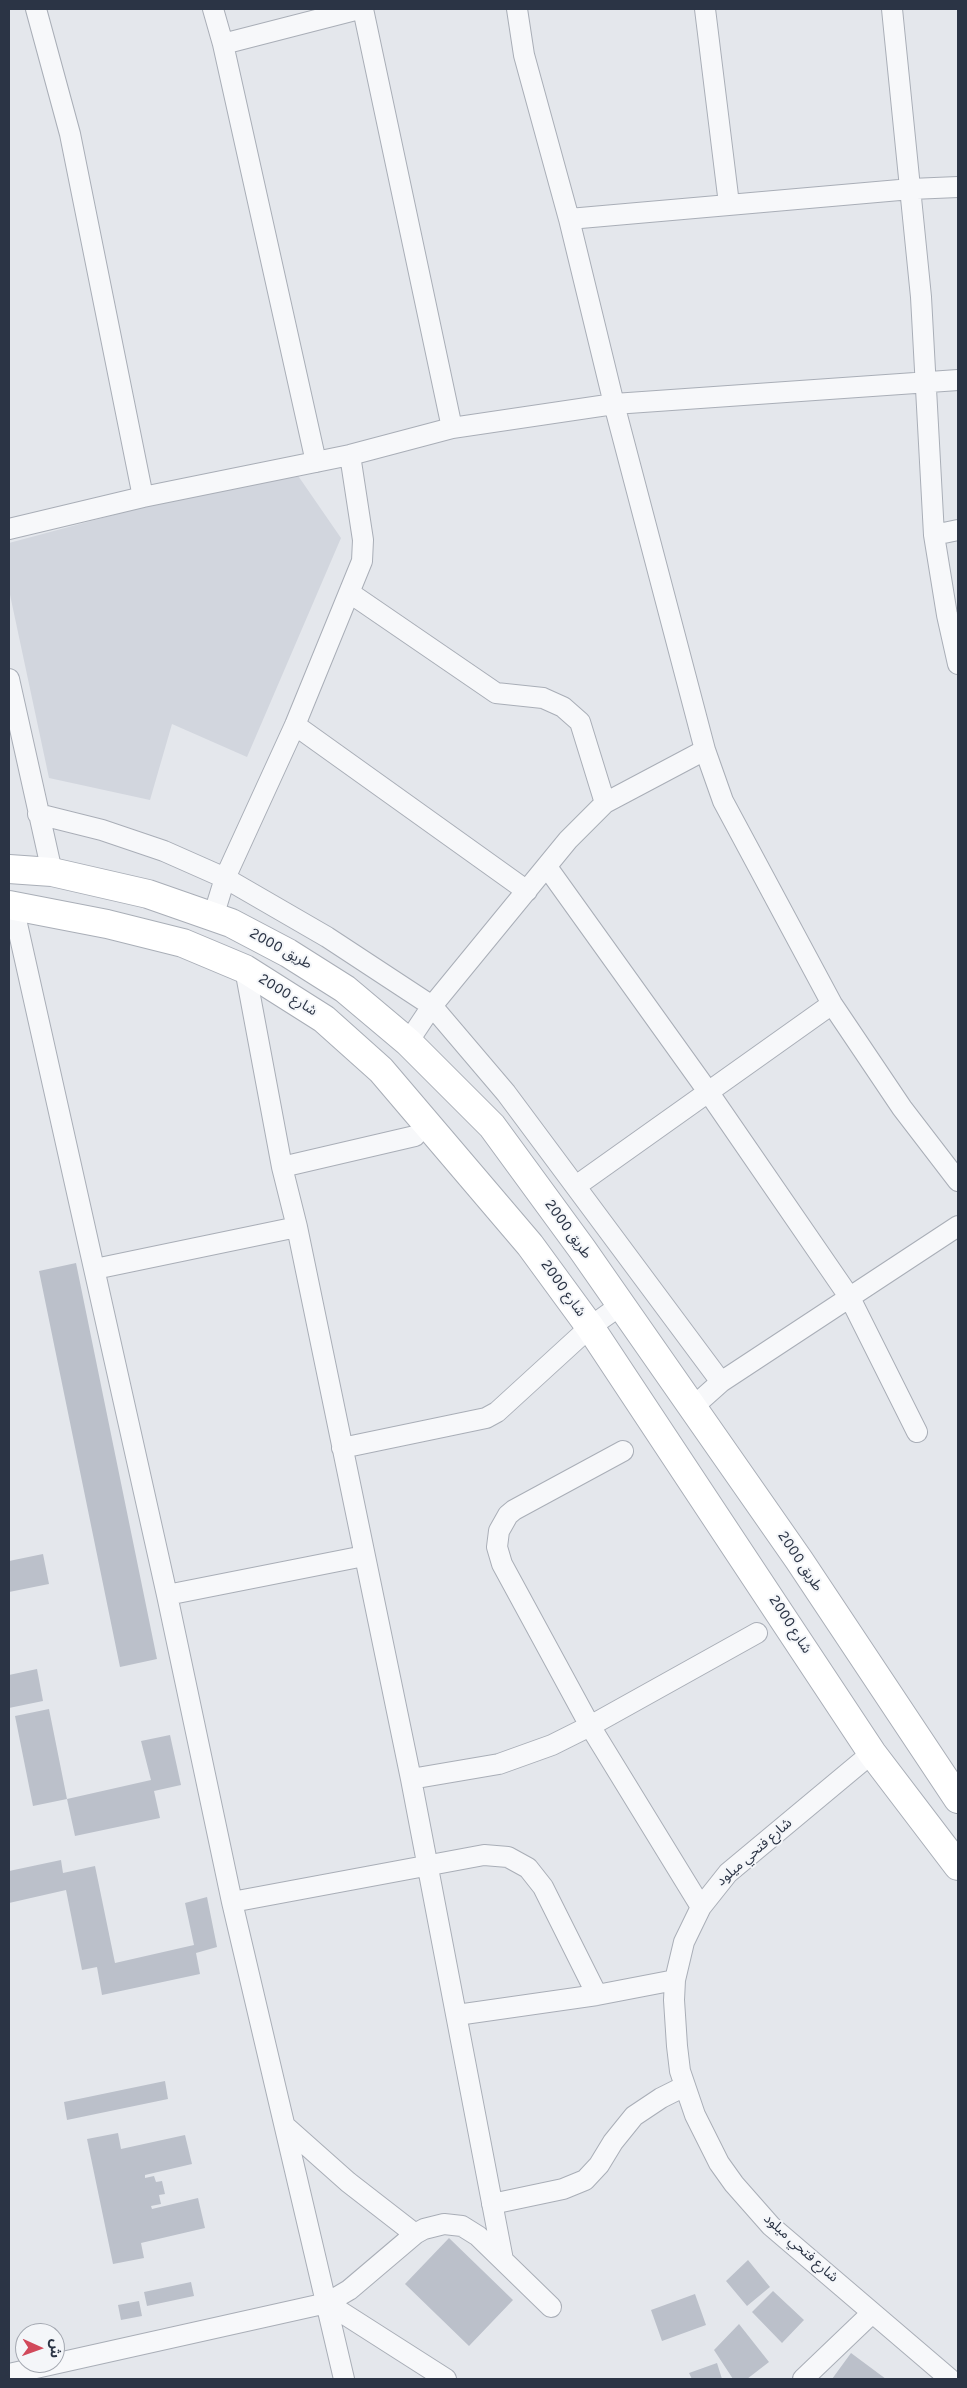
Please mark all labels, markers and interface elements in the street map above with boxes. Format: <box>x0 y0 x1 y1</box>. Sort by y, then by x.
street label: طريق 2000 <box>246 926 314 974</box>
street label: شارع 2000 <box>255 971 319 1021</box>
street label: طريق 2000 <box>540 1197 594 1263</box>
street label: شارع 2000 <box>536 1257 588 1321</box>
street label: طريق 2000 <box>773 1529 825 1595</box>
street label: شارع 2000 <box>764 1593 814 1657</box>
street label: شارع فتحي ميلود <box>714 1816 796 1890</box>
street label: شارع فتحي ميلود <box>759 2211 841 2287</box>
north arrow <box>15 2323 65 2373</box>
text: ش <box>46 2339 63 2358</box>

